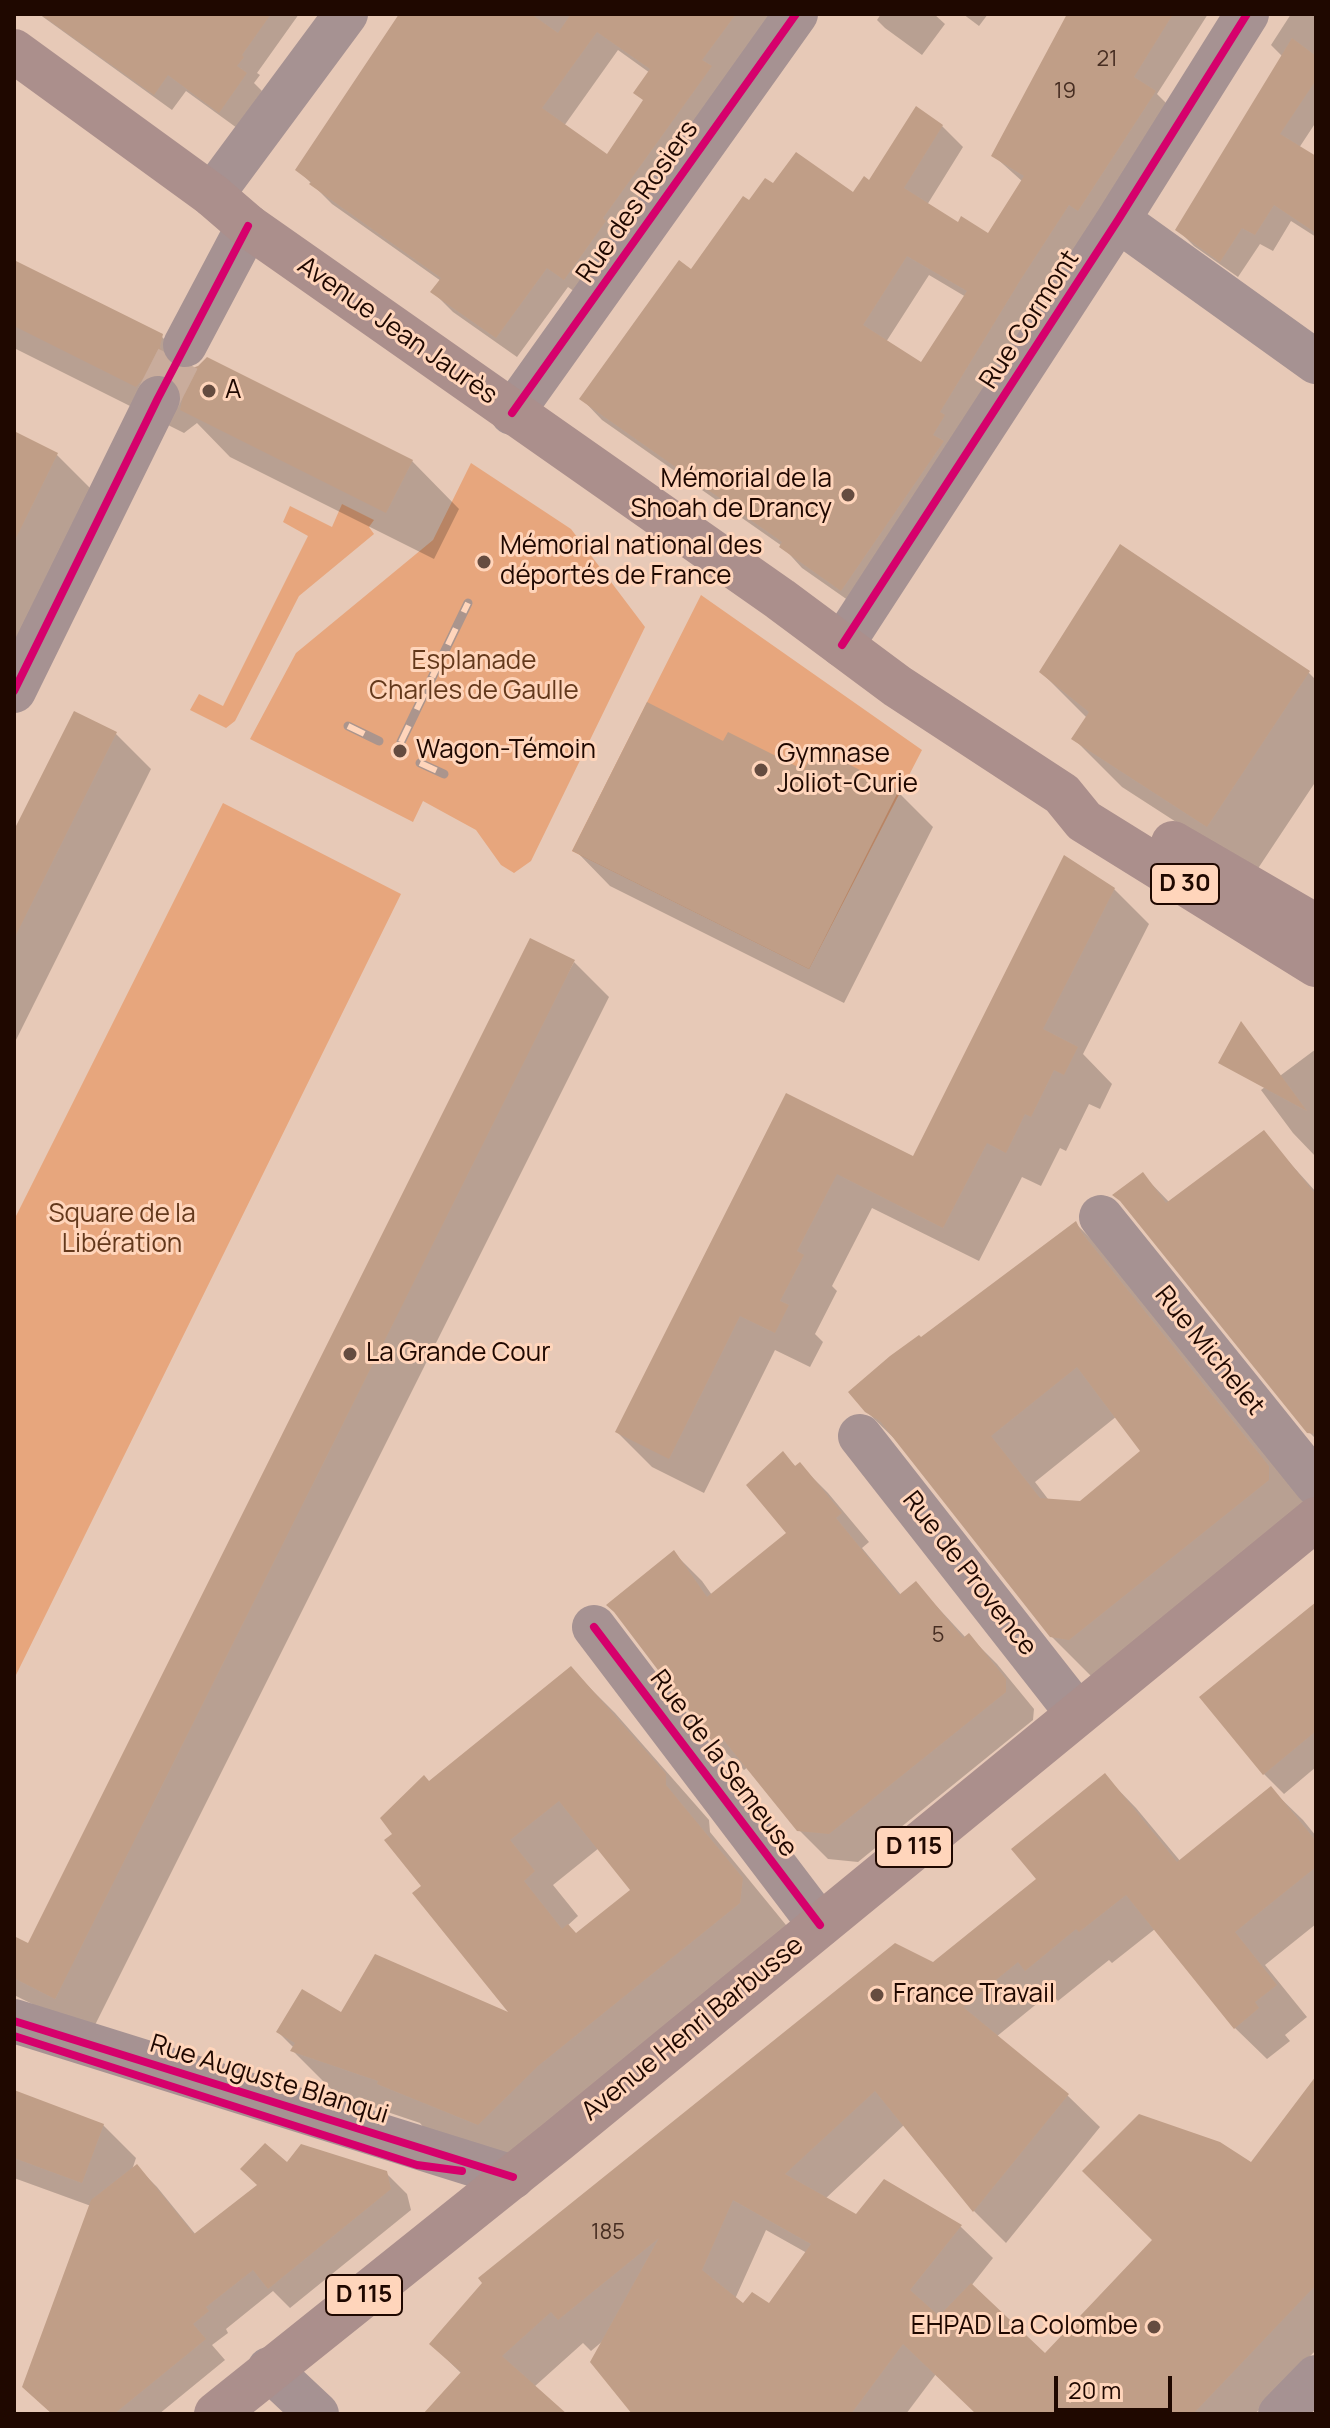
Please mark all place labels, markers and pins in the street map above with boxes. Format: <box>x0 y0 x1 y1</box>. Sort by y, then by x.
place label: A <box>225 375 241 407</box>
marker: A <box>200 382 218 400</box>
place label: Mémorial de la Shoah de Drancy <box>631 464 832 526</box>
marker: Mémorial de la Shoah de Drancy <box>839 486 857 504</box>
place label: Mémorial national des déportés de France <box>500 531 762 592</box>
marker: Mémorial national des déportés de France <box>475 553 493 571</box>
place label: Wagon-Témoin <box>416 735 596 767</box>
place label: Gymnase Joliot-Curie <box>777 739 918 800</box>
marker: Wagon-Témoin <box>391 742 409 760</box>
marker: Gymnase Joliot-Curie <box>752 761 770 779</box>
place label: La Grande Cour <box>366 1338 551 1370</box>
marker: La Grande Cour <box>341 1345 359 1363</box>
place label: France Travail <box>893 1979 1055 2011</box>
marker: France Travail <box>868 1986 886 2004</box>
place label: EHPAD La Colombe <box>911 2311 1138 2343</box>
marker: EHPAD La Colombe <box>1145 2318 1163 2336</box>

